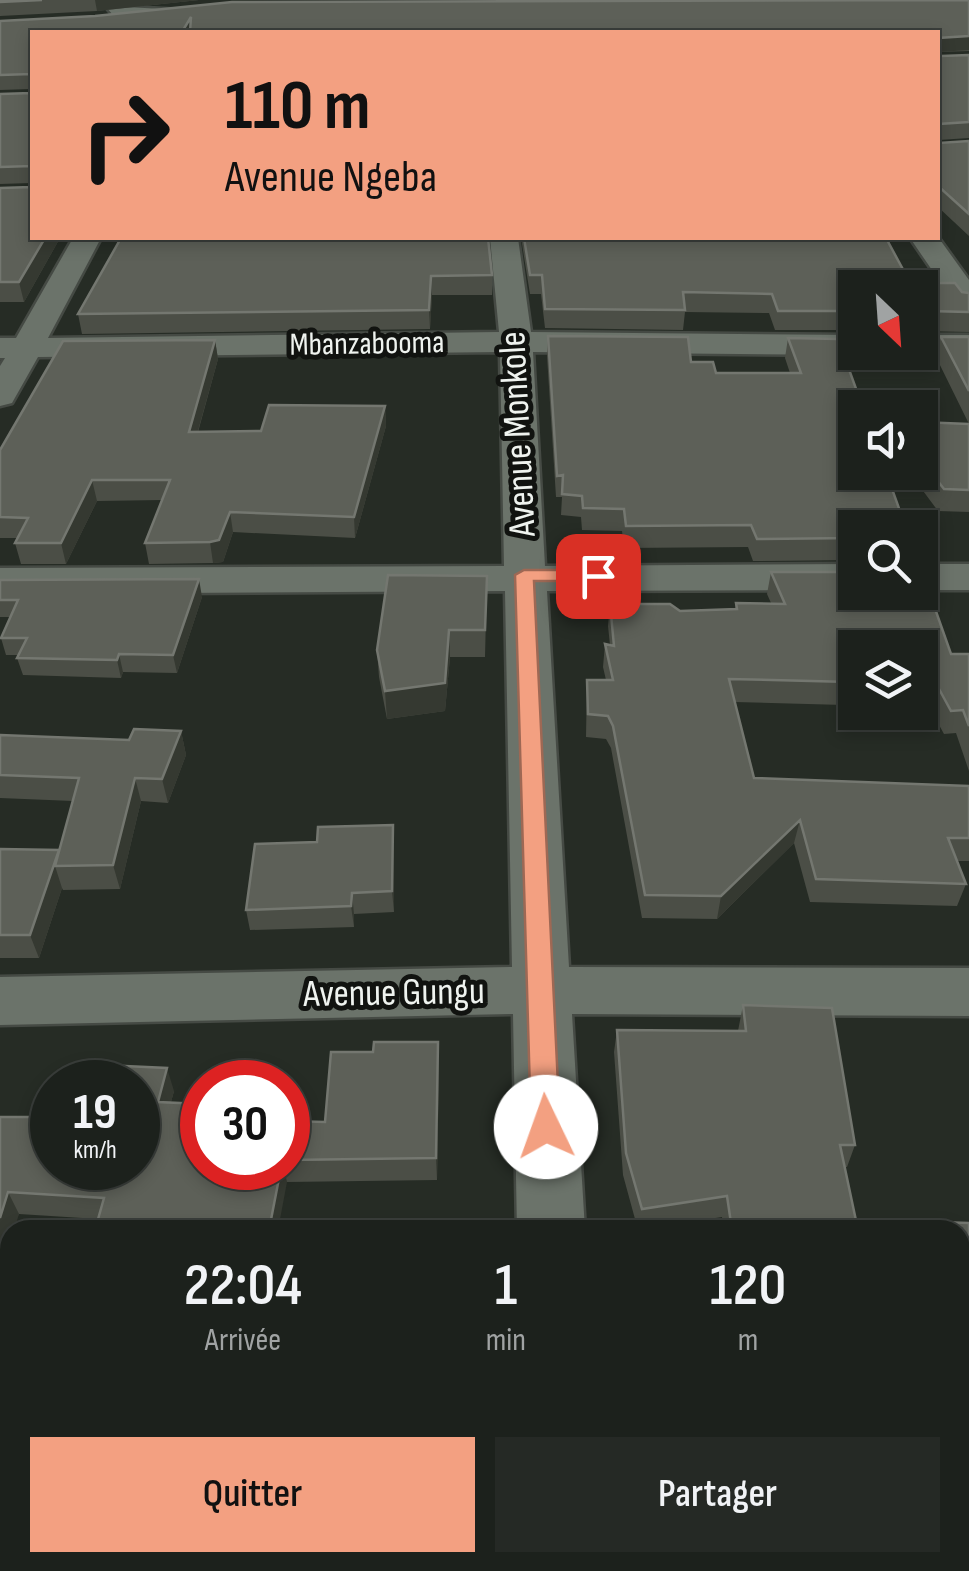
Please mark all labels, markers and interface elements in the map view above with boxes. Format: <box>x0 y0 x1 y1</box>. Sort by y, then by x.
text: 110 m <box>225 65 371 149</box>
icon: right <box>60 70 190 200</box>
text: Avenue Ngeba <box>225 150 437 205</box>
north arrow <box>838 270 938 370</box>
map controls <box>838 270 938 730</box>
street label: Mbanzabooma <box>289 323 445 365</box>
street label: Avenue Monkole <box>490 330 546 539</box>
button: sound <box>838 390 938 490</box>
button: search <box>838 510 938 610</box>
pin <box>556 534 641 619</box>
icon: arrive <box>571 549 626 604</box>
button: layers <box>838 630 938 730</box>
street label: Avenue Gungu <box>302 969 485 1017</box>
speed limit sign: 30 <box>180 1060 310 1190</box>
position arrow <box>494 1075 598 1179</box>
text: 19 <box>73 1083 117 1143</box>
text: km/h <box>73 1135 117 1166</box>
text: 22:04 <box>184 1250 302 1322</box>
text: 1 <box>495 1250 517 1322</box>
text: 120 <box>710 1250 786 1322</box>
text: Arrivée <box>205 1321 281 1360</box>
text: min <box>486 1321 526 1360</box>
text: m <box>738 1321 758 1360</box>
button: Quitter <box>30 1437 475 1552</box>
button: Partager <box>495 1437 940 1552</box>

